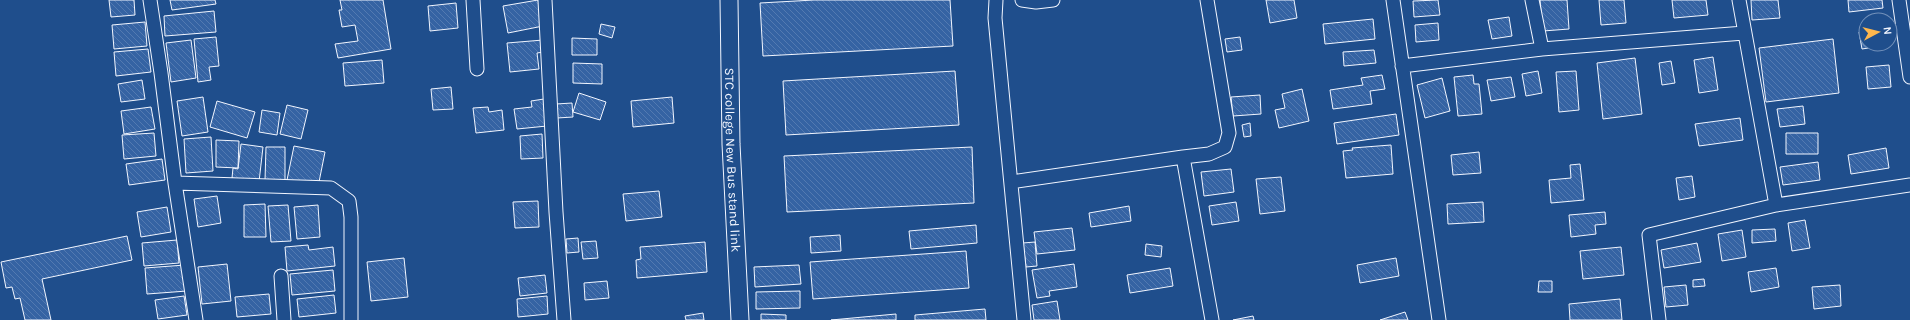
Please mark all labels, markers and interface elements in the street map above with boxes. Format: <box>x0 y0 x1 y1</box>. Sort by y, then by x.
north arrow <box>1858 12 1898 52</box>
text: N <box>1880 26 1894 36</box>
street label: STC college New Bus stand link <box>722 68 744 253</box>

